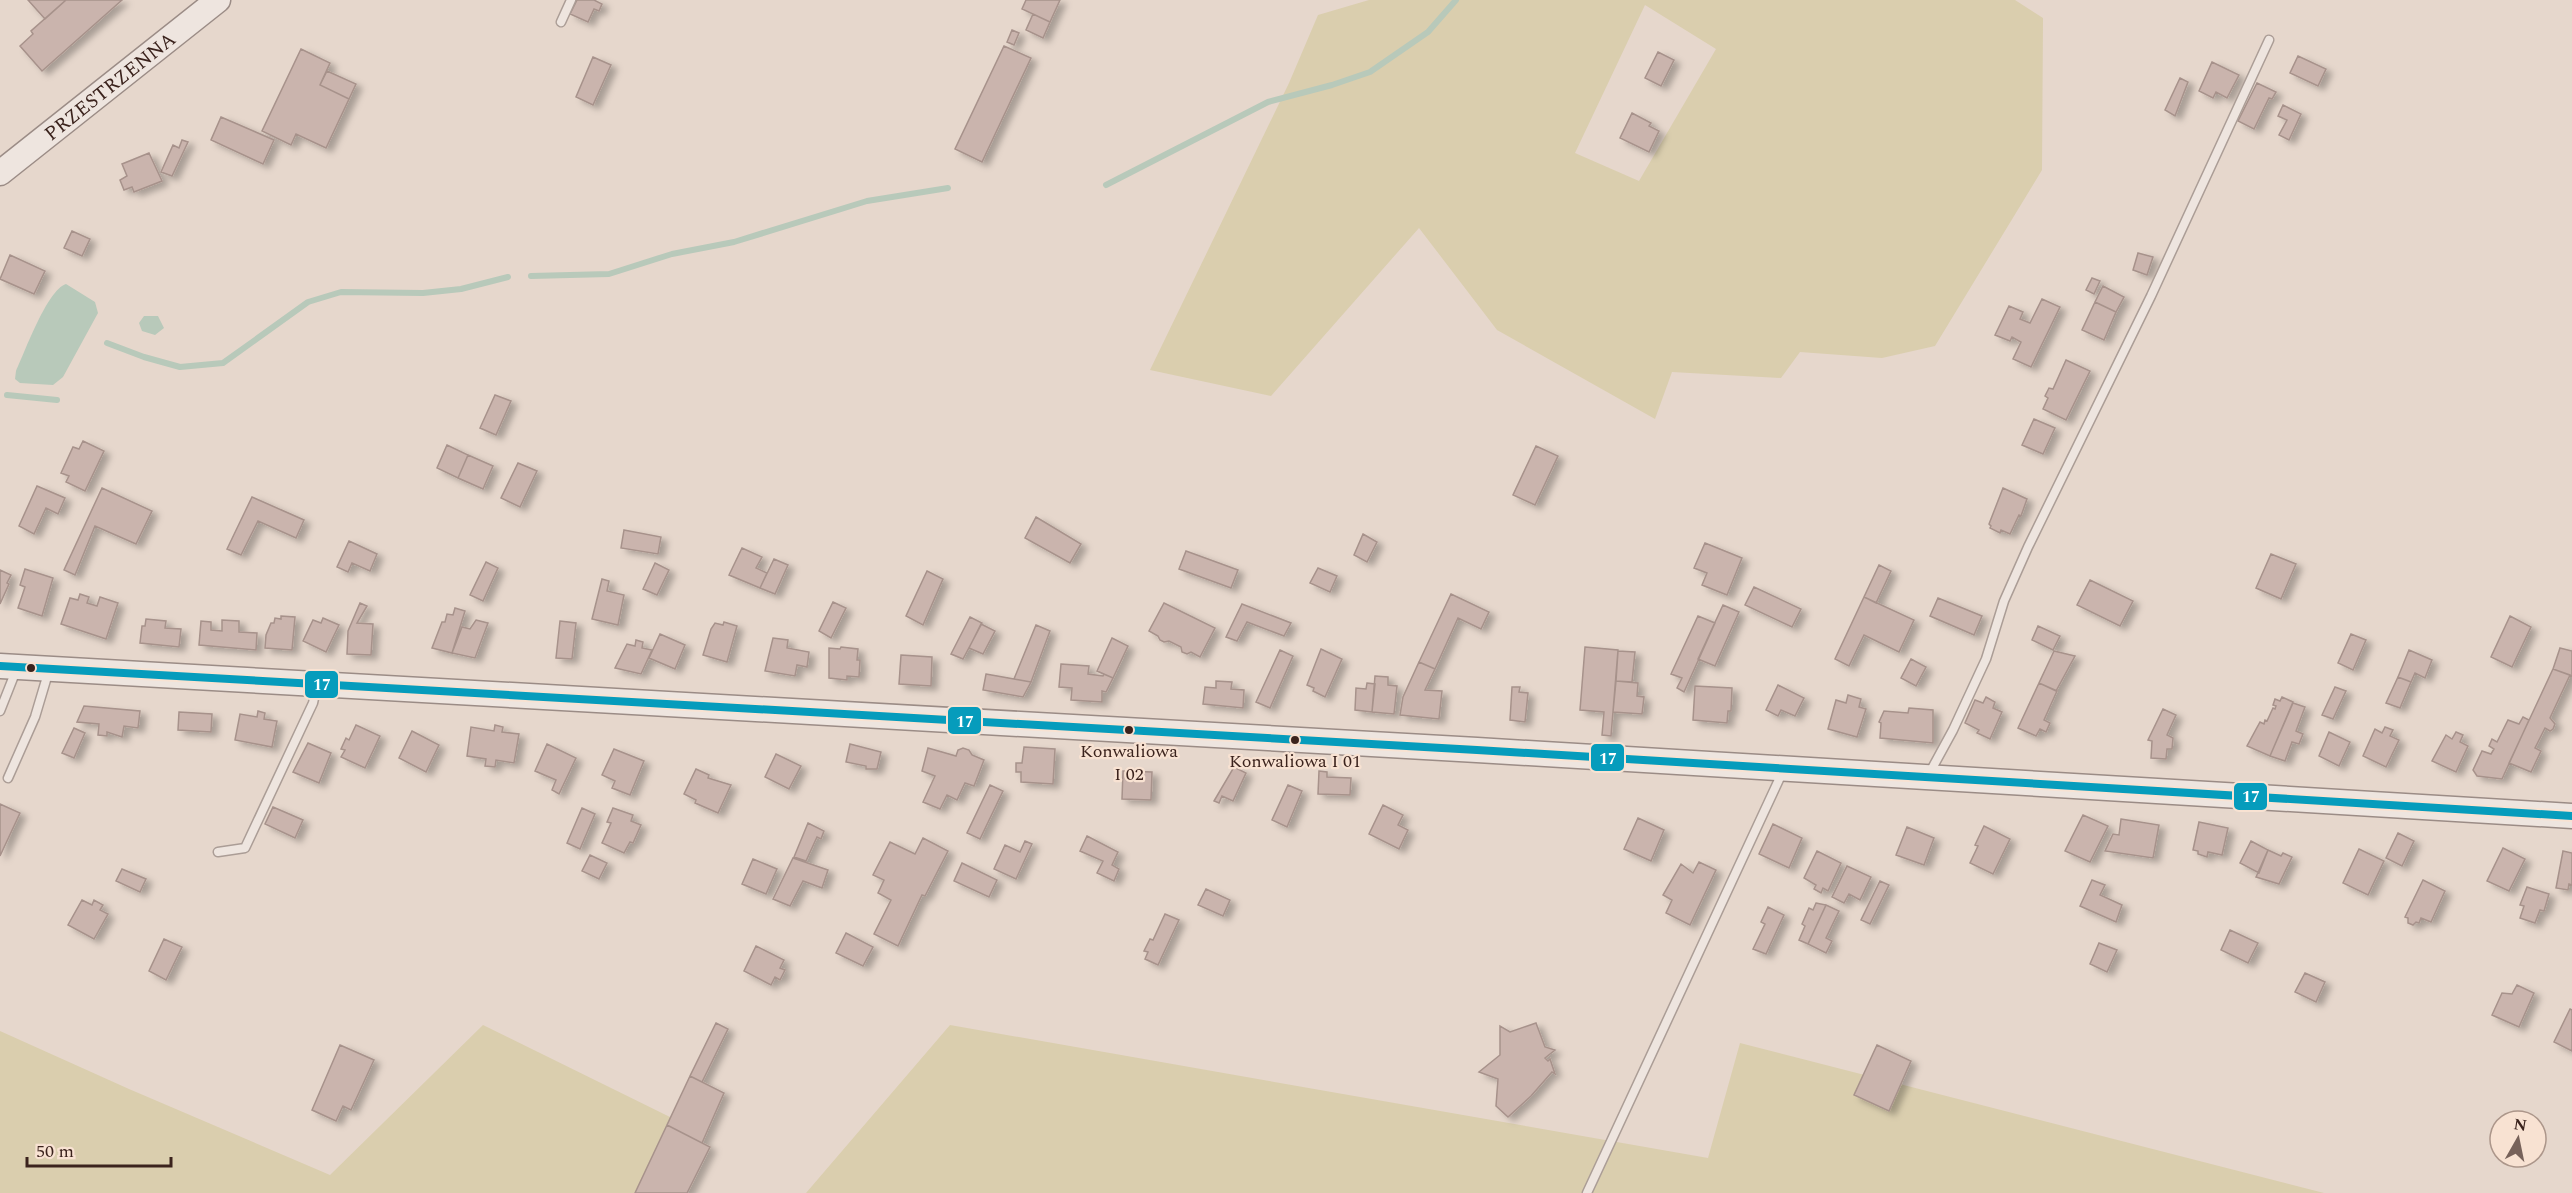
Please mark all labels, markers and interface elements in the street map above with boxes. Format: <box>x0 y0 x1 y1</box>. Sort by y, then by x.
street label: PRZESTRZENNA <box>38 25 183 149</box>
unlabelled marker <box>25 662 37 674</box>
line badge: 17 <box>304 670 339 699</box>
text: 17 <box>313 673 331 697</box>
line badge: 17 <box>947 706 982 735</box>
text: 17 <box>956 710 974 734</box>
marker: Konwaliowa I 02 <box>1123 724 1135 736</box>
marker: Konwaliowa I 01 <box>1289 734 1301 746</box>
place label: Konwaliowa I 02 <box>1080 738 1178 788</box>
line badge: 17 <box>1590 743 1625 772</box>
text: 17 <box>1599 747 1617 771</box>
place label: Konwaliowa I 01 <box>1229 748 1361 775</box>
line badge: 17 <box>2233 782 2268 811</box>
text: 17 <box>2242 785 2260 809</box>
north arrow <box>2488 1109 2548 1169</box>
text: N <box>2512 1112 2529 1138</box>
scale bar <box>27 1130 171 1168</box>
text: 50 m <box>36 1138 74 1165</box>

